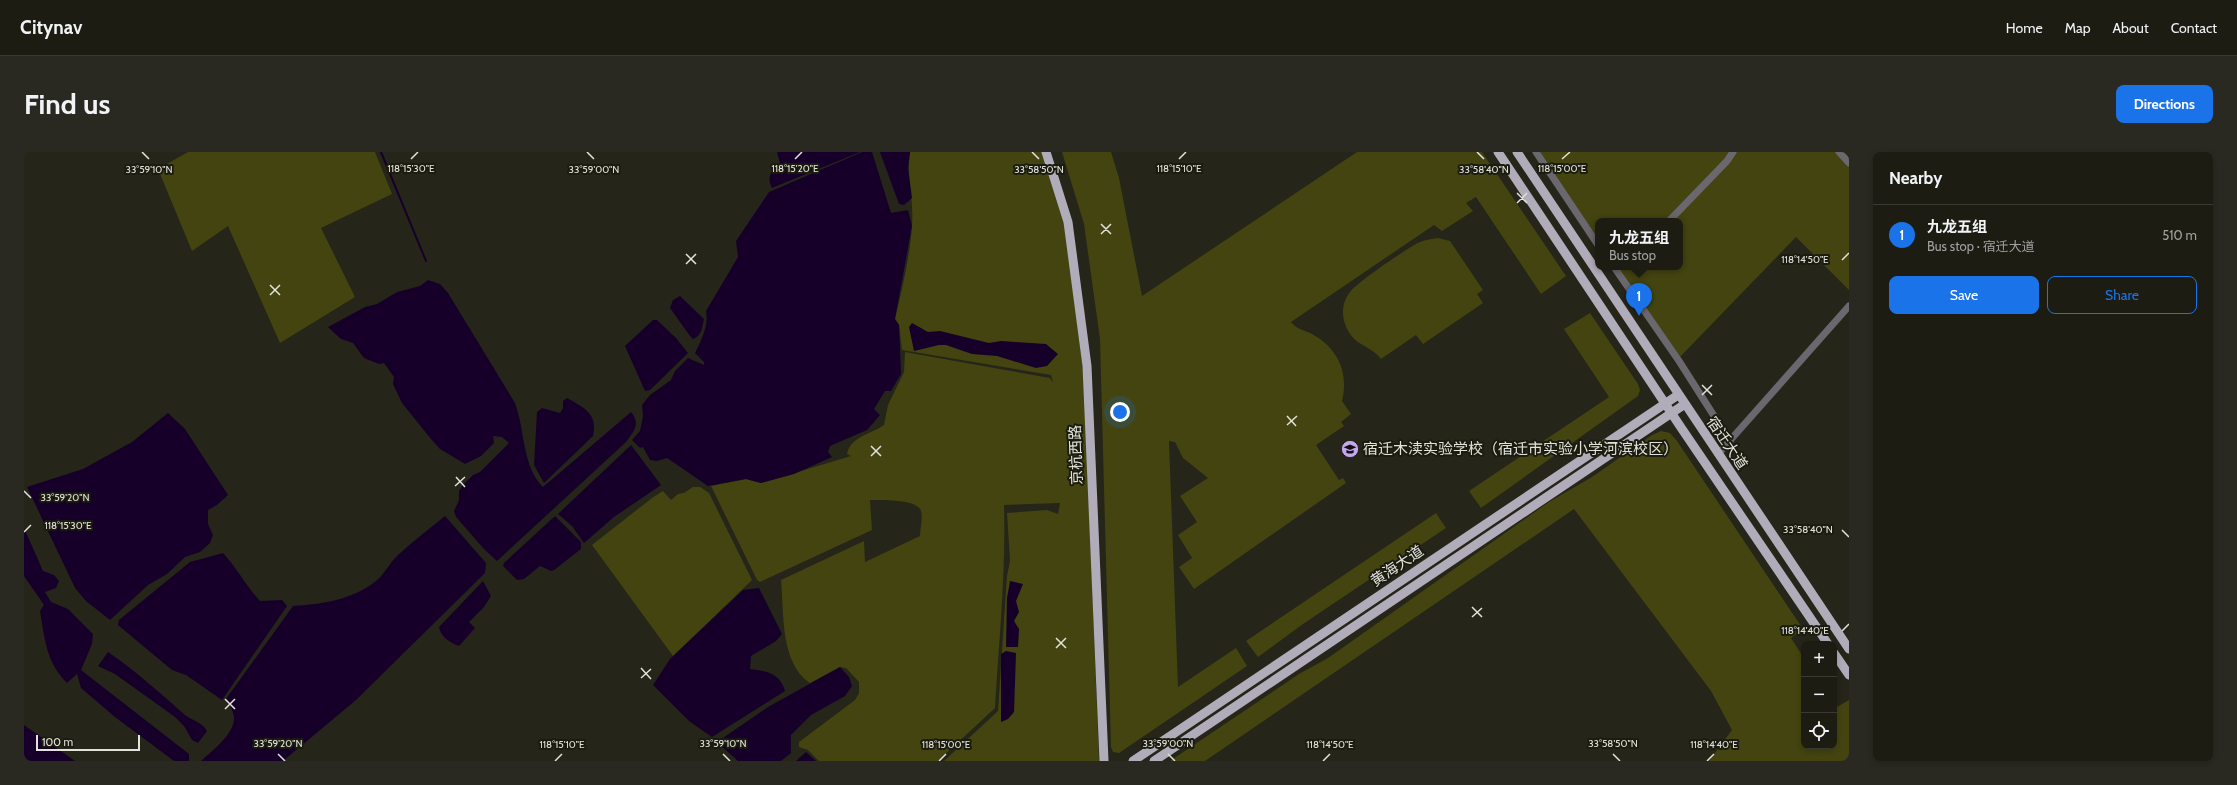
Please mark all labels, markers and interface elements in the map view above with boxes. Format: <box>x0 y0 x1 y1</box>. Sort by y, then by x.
text: Citynav <box>20 16 82 39</box>
text: Home <box>2006 19 2043 37</box>
text: Map <box>2065 19 2090 37</box>
text: About <box>2112 19 2149 37</box>
text: Contact <box>2171 19 2217 37</box>
button: Directions <box>2116 85 2213 123</box>
text: Find us <box>24 87 110 121</box>
text: 118°15'30"E <box>387 162 435 175</box>
text: 118°15'20"E <box>772 162 819 175</box>
text: 118°15'10"E <box>1157 162 1202 175</box>
text: 118°15'00"E <box>1538 162 1587 175</box>
text: 33°59'10"N <box>125 163 173 176</box>
text: 33°59'00"N <box>569 163 619 176</box>
text: 33°58'50"N <box>1014 163 1064 176</box>
text: 33°58'40"N <box>1459 163 1509 176</box>
text: Nearby <box>1889 168 1942 188</box>
popup <box>1595 218 1683 270</box>
text: 九龙五组 <box>1927 218 1987 236</box>
text: 1 <box>1900 227 1904 243</box>
text: 510 m <box>2162 227 2197 243</box>
text: 九龙五组 <box>1609 229 1669 247</box>
text: Bus stop · 宿迁大道 <box>1927 238 2035 254</box>
text: Bus stop <box>1609 247 1656 263</box>
text: 118°14'50"E <box>1781 253 1829 266</box>
button: Save <box>1889 276 2039 314</box>
button: Share <box>2047 276 2197 314</box>
pin: 1 <box>1626 283 1652 316</box>
your location <box>1110 402 1130 422</box>
street label: 宿迁大道 <box>1703 413 1751 473</box>
street label: 京杭西路 <box>1066 425 1086 485</box>
school or university icon: 宿迁木渎实验学校（宿迁市实验小学河滨校区） <box>1340 439 1360 459</box>
place label: 宿迁木渎实验学校（宿迁市实验小学河滨校区） <box>1363 440 1678 458</box>
text: 33°59'20"N <box>40 491 90 504</box>
text: 118°15'30"E <box>44 519 92 532</box>
text: 33°58'40"N <box>1783 523 1833 536</box>
street label: 黄海大道 <box>1367 542 1427 590</box>
text: 118°14'40"E <box>1781 624 1829 637</box>
map controls <box>1801 641 1837 749</box>
button: + <box>1801 641 1837 677</box>
button: − <box>1801 677 1837 713</box>
button: locate <box>1801 713 1837 749</box>
scale bar <box>36 733 140 752</box>
text: 100 m <box>42 735 73 749</box>
text: 33°59'20"N <box>253 737 303 750</box>
text: 33°59'10"N <box>699 737 747 750</box>
text: 33°59'00"N <box>1143 737 1193 750</box>
text: 33°58'50"N <box>1588 737 1638 750</box>
text: 118°15'10"E <box>540 738 585 751</box>
text: 118°15'00"E <box>922 738 971 751</box>
text: 118°14'50"E <box>1306 738 1354 751</box>
text: 118°14'40"E <box>1690 738 1738 751</box>

